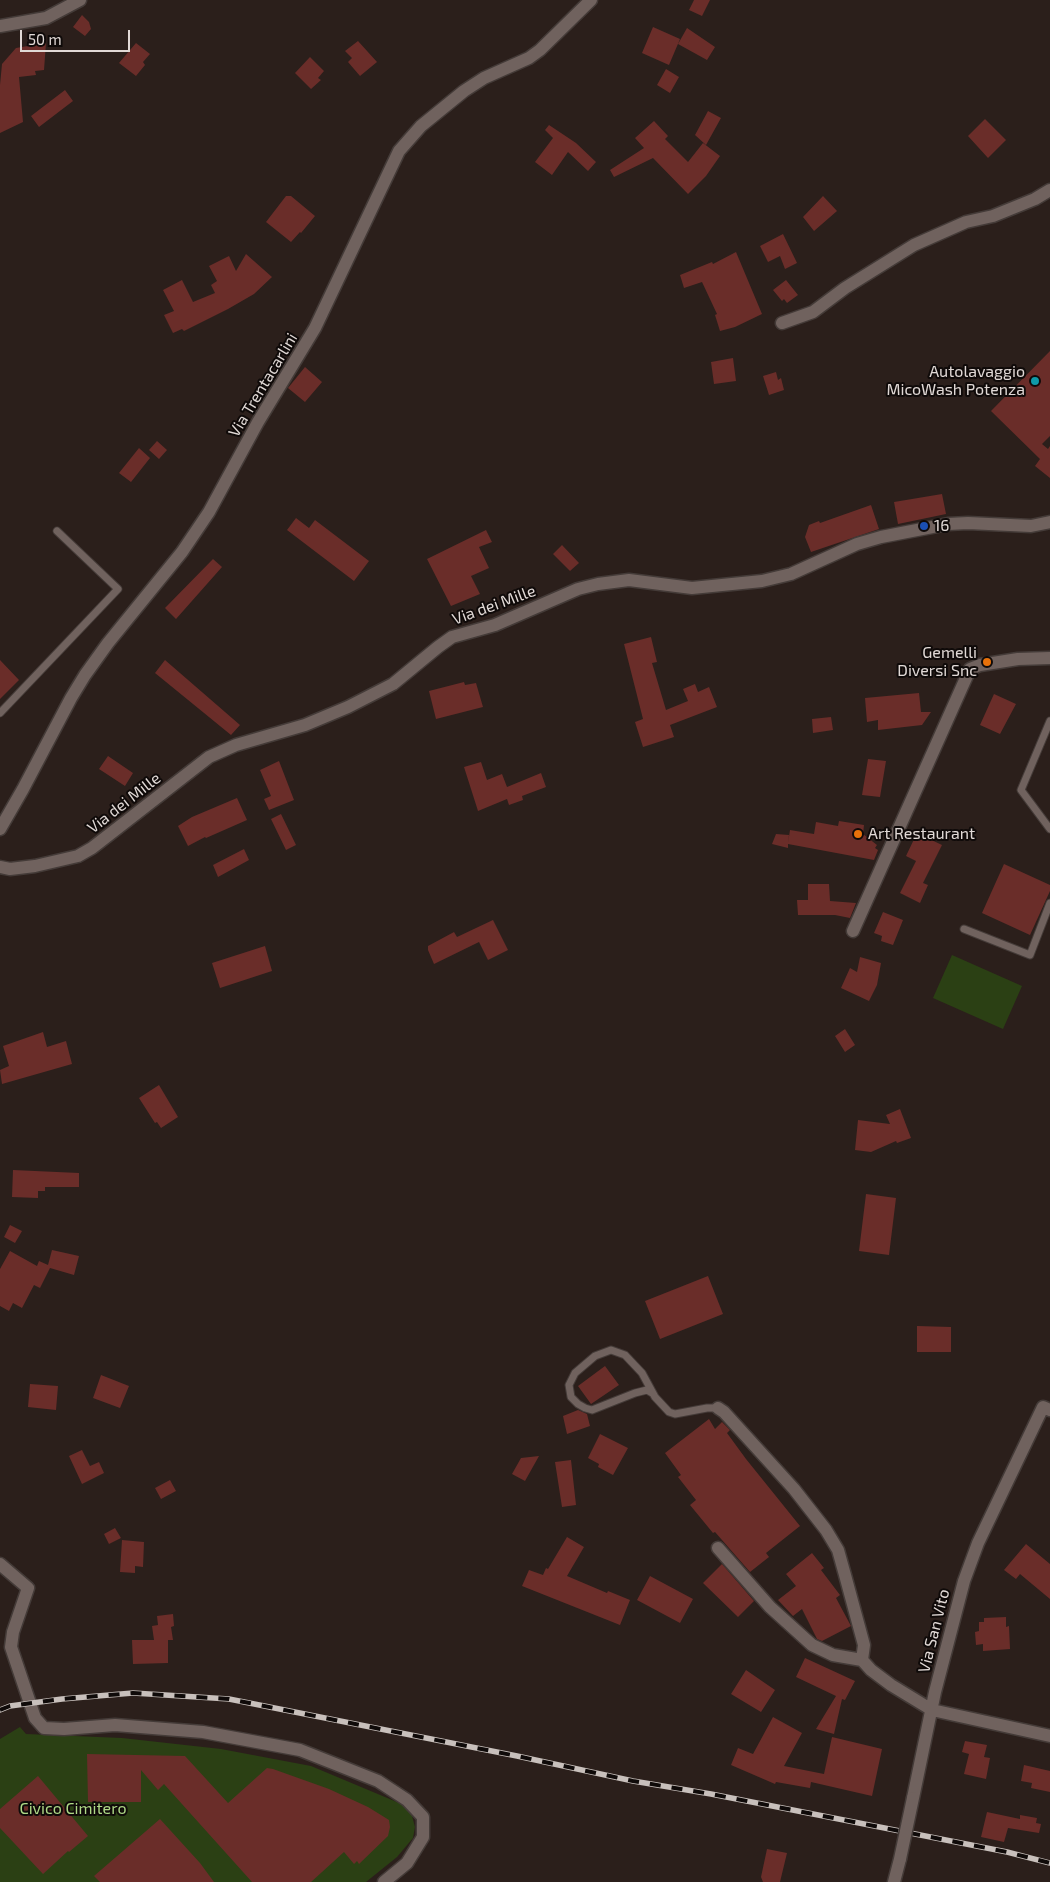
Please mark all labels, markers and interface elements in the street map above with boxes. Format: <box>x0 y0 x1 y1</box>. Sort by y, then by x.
scale bar <box>22 20 132 52</box>
text: 50 m <box>28 30 62 48</box>
street label: Via Trentacarlini <box>224 330 302 440</box>
place label: Autolavaggio MicoWash Potenza <box>886 362 1025 400</box>
marker: Autolavaggio MicoWash Potenza <box>1029 375 1041 387</box>
place label: 16 <box>934 516 950 536</box>
marker: 16 <box>918 520 930 532</box>
street label: Via dei Mille <box>450 581 538 629</box>
place label: Gemelli Diversi Snc <box>897 643 977 681</box>
marker: Gemelli Diversi Snc <box>981 656 993 668</box>
street label: Via dei Mille <box>84 769 164 837</box>
place label: Art Restaurant <box>868 824 975 844</box>
marker: Art Restaurant <box>852 828 864 840</box>
street label: Via San Vito <box>914 1587 954 1675</box>
park label: Civico Cimitero <box>20 1799 126 1819</box>

